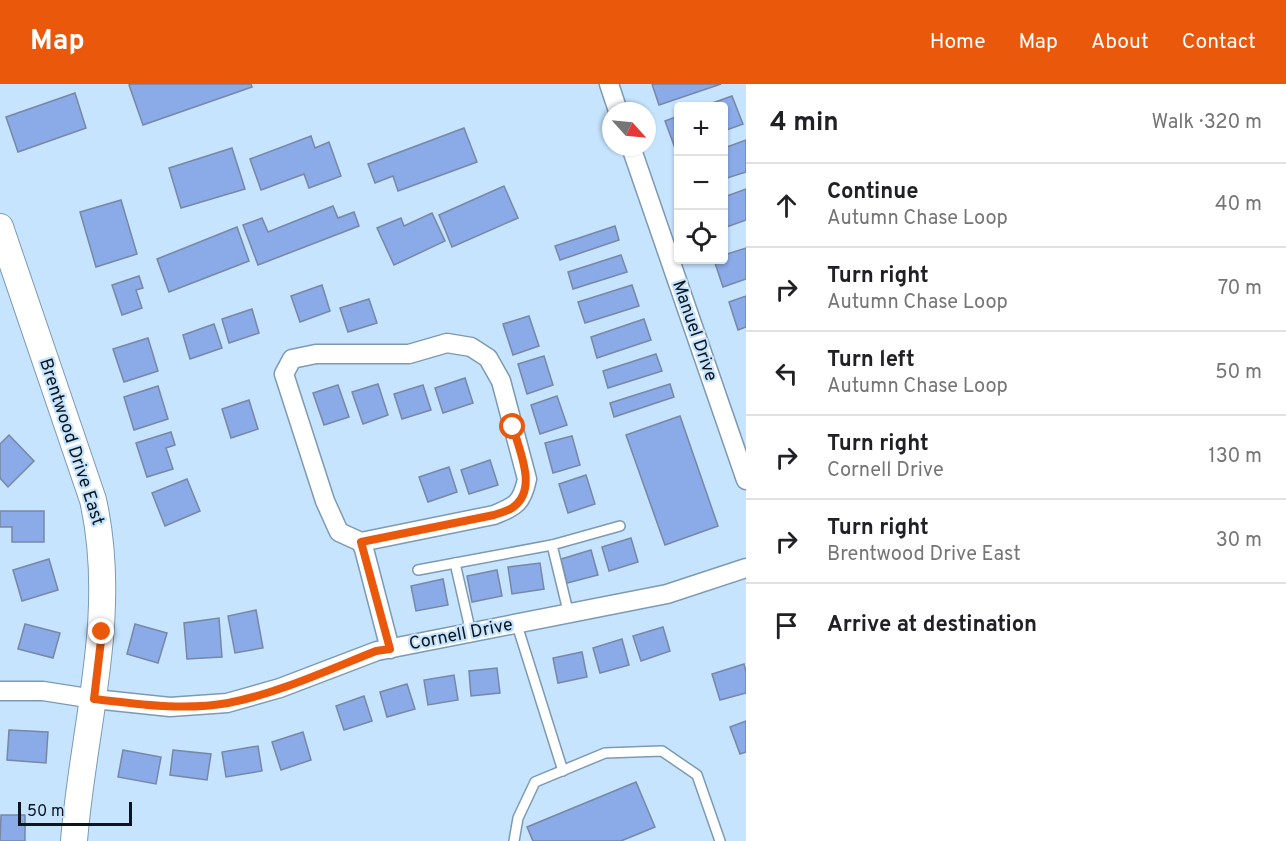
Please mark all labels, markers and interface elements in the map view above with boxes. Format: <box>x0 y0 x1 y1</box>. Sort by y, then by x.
text: Map <box>30 24 85 60</box>
text: Home <box>930 29 986 56</box>
text: Map <box>1019 29 1058 56</box>
text: About <box>1091 29 1149 56</box>
text: Contact <box>1182 29 1256 56</box>
north arrow <box>602 102 656 156</box>
map controls <box>674 102 728 264</box>
button: + <box>674 102 728 156</box>
text: 4 min <box>770 107 839 140</box>
text: Walk · 320 m <box>1152 110 1262 136</box>
button: − <box>674 156 728 210</box>
text: Continue <box>827 179 918 206</box>
icon: ahead <box>770 189 803 222</box>
text: 40 m <box>1215 192 1262 218</box>
text: Autumn Chase Loop <box>827 206 1008 232</box>
button: locate <box>674 210 728 264</box>
text: Turn right <box>827 263 929 290</box>
icon: right <box>770 273 803 306</box>
text: 70 m <box>1218 276 1262 302</box>
street label: Manuel Drive <box>666 278 722 384</box>
text: Autumn Chase Loop <box>827 290 1008 316</box>
text: Turn left <box>827 347 915 374</box>
street label: Brentwood Drive East <box>33 356 109 528</box>
icon: left <box>770 357 803 390</box>
text: 50 m <box>1215 360 1262 386</box>
text: Autumn Chase Loop <box>827 374 1008 400</box>
route start <box>499 413 525 439</box>
text: Turn right <box>827 431 929 458</box>
icon: right <box>770 441 803 474</box>
text: 130 m <box>1208 444 1262 470</box>
text: Cornell Drive <box>827 458 944 484</box>
text: Turn right <box>827 515 929 542</box>
icon: right <box>770 525 803 558</box>
text: 30 m <box>1216 528 1262 554</box>
text: Brentwood Drive East <box>827 542 1021 568</box>
icon: arrive <box>770 609 803 642</box>
text: Arrive at destination <box>827 612 1037 639</box>
street label: Cornell Drive <box>407 614 515 656</box>
route end <box>88 618 114 644</box>
scale bar <box>18 799 132 826</box>
text: 50 m <box>27 802 65 822</box>

